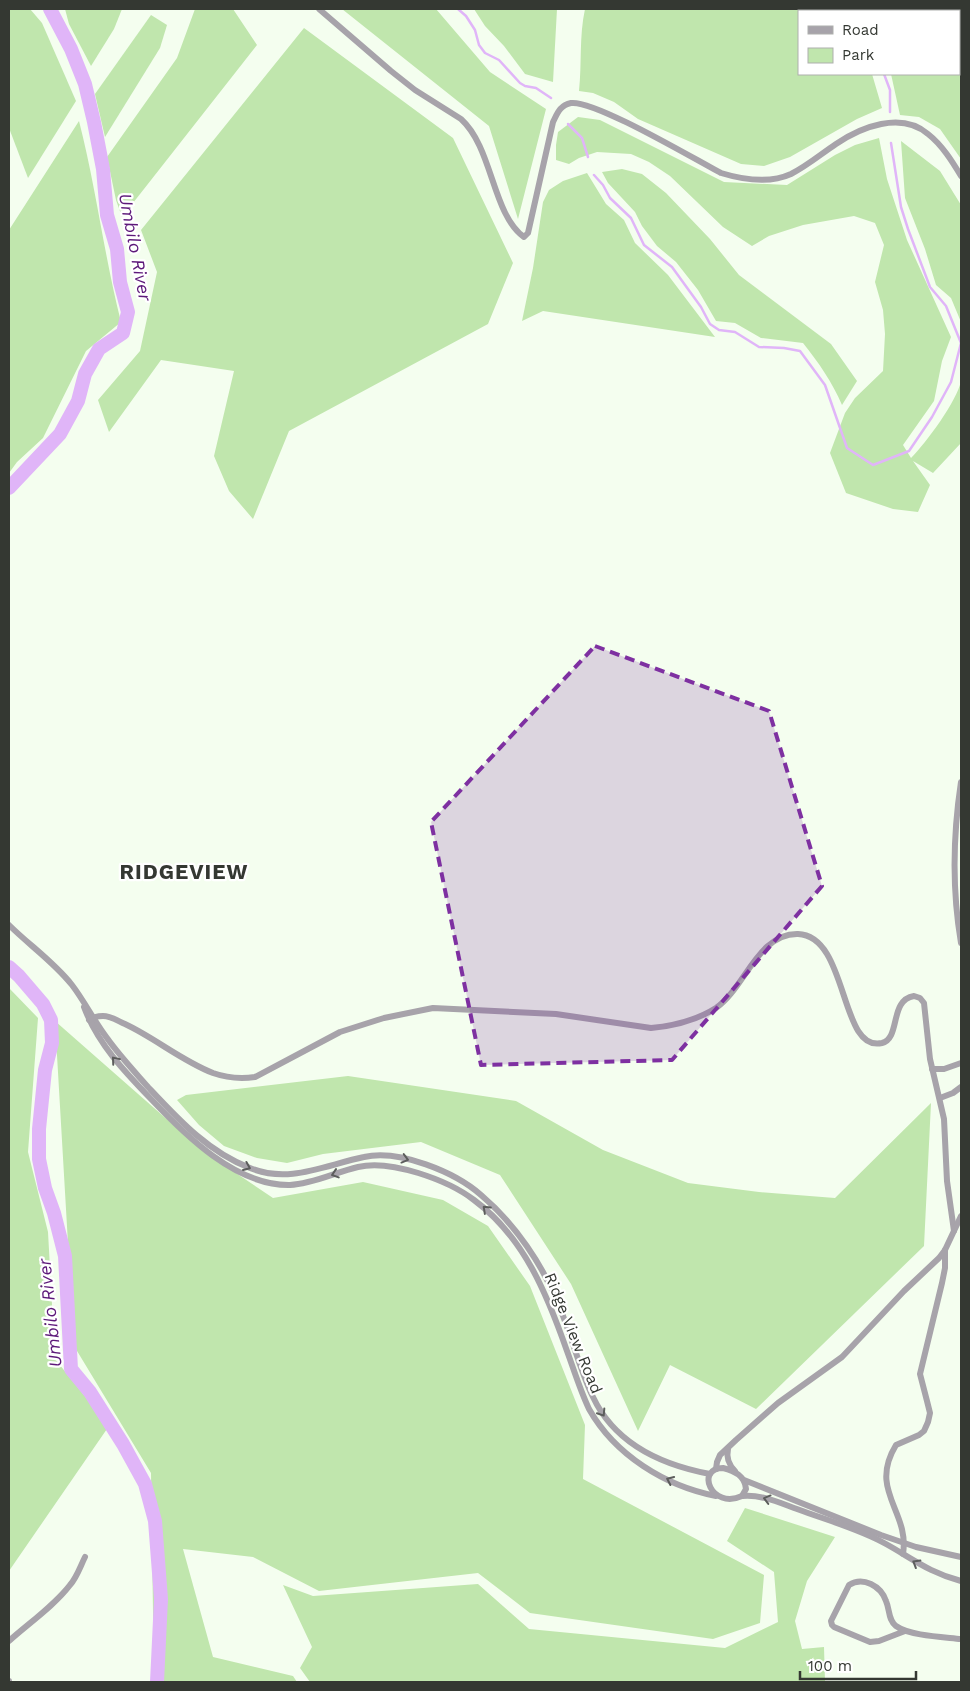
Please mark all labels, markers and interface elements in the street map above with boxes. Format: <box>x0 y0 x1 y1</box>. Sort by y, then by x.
legend <box>798 10 960 75</box>
text: Road <box>842 21 879 39</box>
text: Park <box>842 46 875 64</box>
water label: Umbilo River <box>115 191 156 304</box>
district label: RIDGEVIEW <box>120 859 248 884</box>
one-way arrow <box>112 1057 120 1066</box>
one-way arrow <box>400 1153 409 1164</box>
one-way arrow <box>242 1160 251 1171</box>
one-way arrow <box>332 1168 340 1178</box>
one-way arrow <box>482 1206 491 1215</box>
water label: Umbilo River <box>33 1257 66 1369</box>
street label: Ridge View Road <box>541 1270 606 1396</box>
one-way arrow <box>595 1408 605 1417</box>
one-way arrow <box>666 1476 675 1487</box>
one-way arrow <box>763 1494 772 1505</box>
one-way arrow <box>913 1559 922 1569</box>
scale bar <box>800 1648 916 1680</box>
text: 100 m <box>808 1657 852 1675</box>

